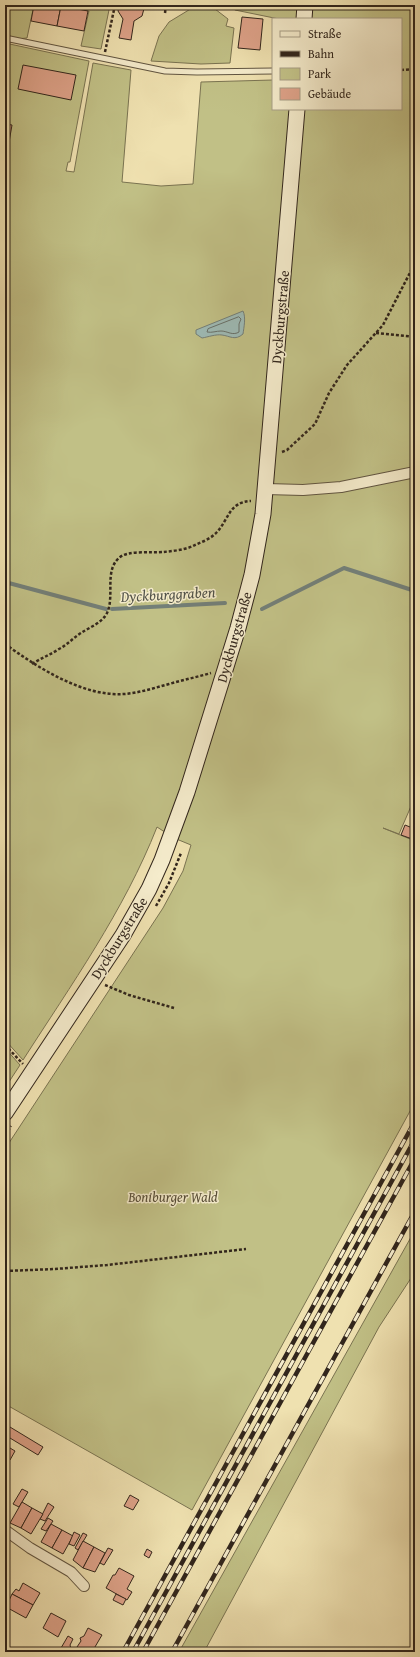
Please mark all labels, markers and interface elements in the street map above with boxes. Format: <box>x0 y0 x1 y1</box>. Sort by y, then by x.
legend <box>272 18 402 110</box>
text: Straße <box>308 25 342 42</box>
text: Bahn <box>308 45 334 62</box>
text: Park <box>308 65 332 82</box>
text: Gebäude <box>308 85 351 102</box>
street label: Dyckburgstraße <box>266 269 294 365</box>
water label: Dyckburggraben <box>119 581 216 607</box>
street label: Dyckburgstraße <box>211 589 257 685</box>
street label: Dyckburgstraße <box>86 893 153 983</box>
park label: Boniburger Wald <box>127 1187 218 1207</box>

